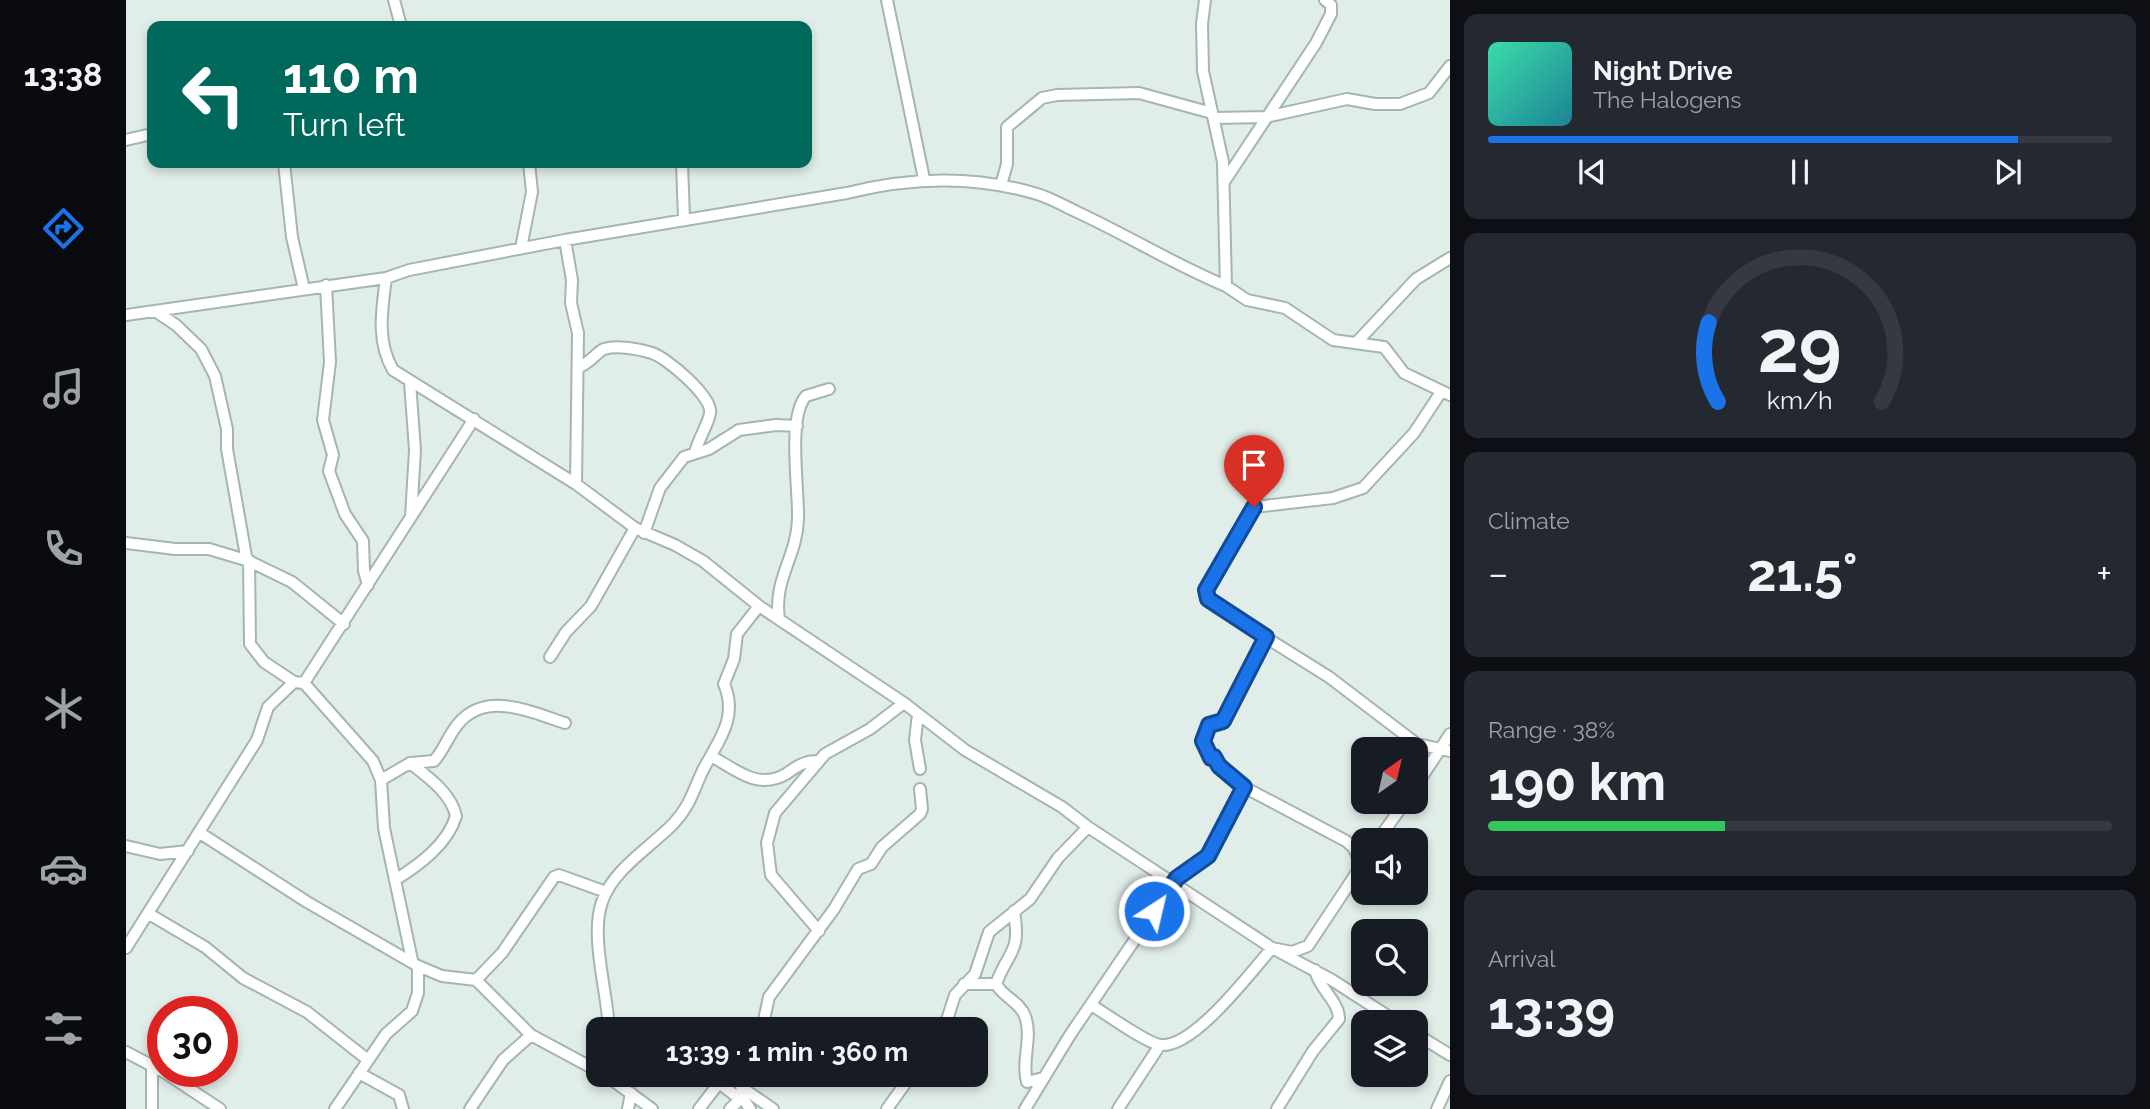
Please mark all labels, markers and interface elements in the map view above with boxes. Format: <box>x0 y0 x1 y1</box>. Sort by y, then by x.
text: 110 m <box>283 47 419 104</box>
icon: left <box>168 49 259 140</box>
text: 13:38 <box>24 56 102 93</box>
text: Night Drive <box>1593 56 1732 86</box>
text: The Halogens <box>1593 86 1741 113</box>
text: Turn left <box>283 106 405 143</box>
icon: previous <box>1573 153 1611 191</box>
icon: pause <box>1781 153 1819 191</box>
icon: next <box>1989 153 2027 191</box>
icon: directions <box>39 204 88 253</box>
text: 29 <box>1758 304 1842 389</box>
icon: music <box>39 364 88 413</box>
text: km/h <box>1767 384 1833 414</box>
pin <box>1224 435 1284 507</box>
icon: arrive <box>1235 446 1273 484</box>
text: Climate <box>1488 507 1570 534</box>
icon: phone <box>39 524 88 573</box>
text: 21.5° <box>1747 542 1858 603</box>
text: − <box>1488 551 1508 596</box>
text: + <box>2096 551 2112 596</box>
icon: climate <box>39 684 88 733</box>
text: Range · 38% <box>1488 716 1615 743</box>
north arrow <box>1351 737 1428 814</box>
map controls <box>1351 737 1428 1087</box>
text: 190 km <box>1488 751 1666 812</box>
button: sound <box>1351 828 1428 905</box>
icon: car <box>39 844 88 893</box>
position arrow <box>1117 874 1191 948</box>
button: search <box>1351 919 1428 996</box>
text: Arrival <box>1488 945 1555 972</box>
text: 13:39 <box>1488 980 1615 1041</box>
speed limit sign: 30 <box>147 996 238 1087</box>
icon: filters <box>39 1004 88 1053</box>
button: layers <box>1351 1010 1428 1087</box>
text: 13:39 · 1 min · 360 m <box>666 1037 908 1067</box>

